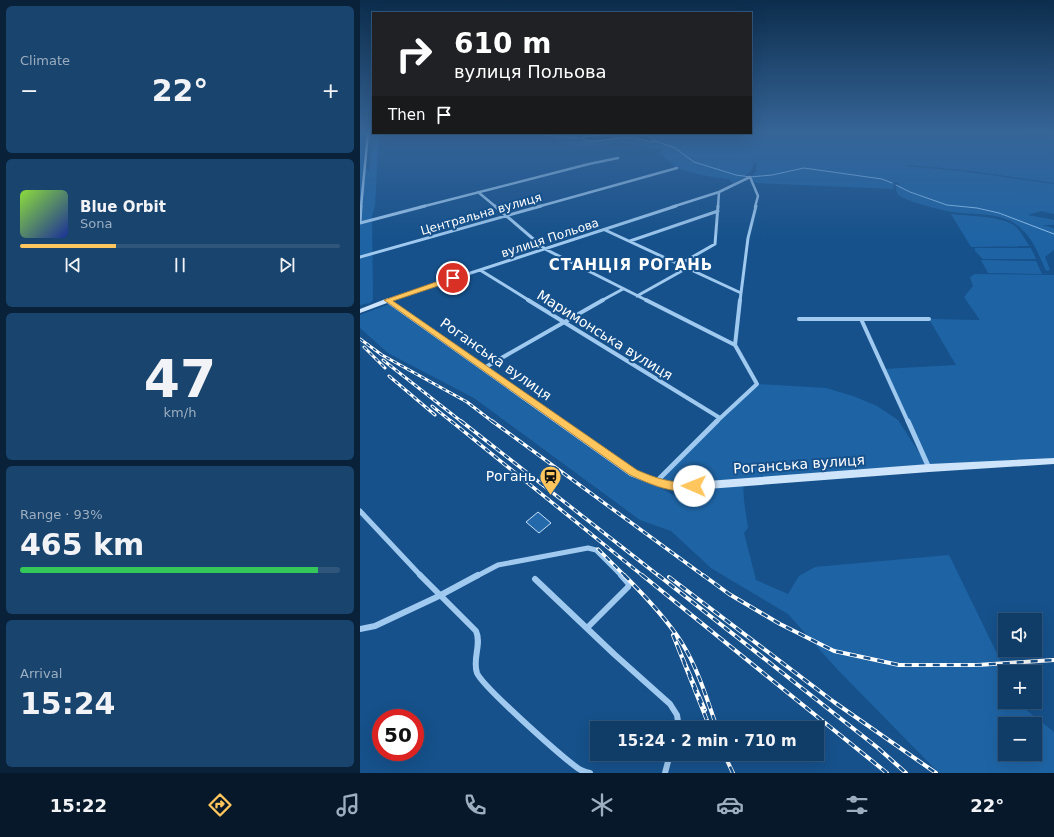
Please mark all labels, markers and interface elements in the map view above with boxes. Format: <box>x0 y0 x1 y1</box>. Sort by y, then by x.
text: 610 m <box>454 27 551 60</box>
icon: right <box>388 28 440 80</box>
text: Climate <box>20 53 70 68</box>
text: вулиця Польова <box>454 61 607 82</box>
text: 22° <box>152 73 208 108</box>
text: − <box>20 78 38 103</box>
text: + <box>322 78 340 103</box>
icon: arrive <box>433 104 455 126</box>
text: Then <box>388 106 425 124</box>
street label: Центральна вулиця <box>419 190 543 238</box>
text: Blue Orbit <box>80 198 166 216</box>
text: Sona <box>80 216 112 231</box>
street label: вулиця Польова <box>499 216 601 260</box>
icon: previous <box>62 254 84 276</box>
icon: pause <box>169 254 191 276</box>
icon: next <box>276 254 298 276</box>
district label: СТАНЦІЯ РОГАНЬ <box>549 256 713 274</box>
pin <box>436 261 470 295</box>
icon: arrive <box>442 267 464 289</box>
street label: Маримонська вулиця <box>534 287 676 383</box>
street label: Роганська вулиця <box>437 315 555 403</box>
text: 47 <box>144 349 216 409</box>
text: km/h <box>164 405 196 420</box>
street label: Роганська вулиця <box>733 451 865 477</box>
station icon: Рогань <box>538 463 564 496</box>
position arrow <box>673 465 715 507</box>
place label: Рогань <box>486 468 536 484</box>
text: Range · 93% <box>20 507 103 522</box>
text: 465 km <box>20 527 144 562</box>
map controls <box>998 613 1042 761</box>
button: sound <box>998 613 1042 657</box>
button: + <box>998 665 1042 709</box>
text: Arrival <box>20 666 62 681</box>
text: 15:24 <box>20 686 116 721</box>
speed limit sign: 50 <box>372 709 424 761</box>
button: − <box>998 717 1042 761</box>
text: 15:24 · 2 min · 710 m <box>617 732 797 750</box>
icon: directions <box>206 791 234 819</box>
icon: music <box>334 791 362 819</box>
icon: phone <box>461 791 489 819</box>
icon: climate <box>588 791 616 819</box>
icon: car <box>716 791 744 819</box>
icon: filters <box>843 791 871 819</box>
text: 15:22 <box>50 795 107 816</box>
text: 22° <box>970 795 1004 816</box>

